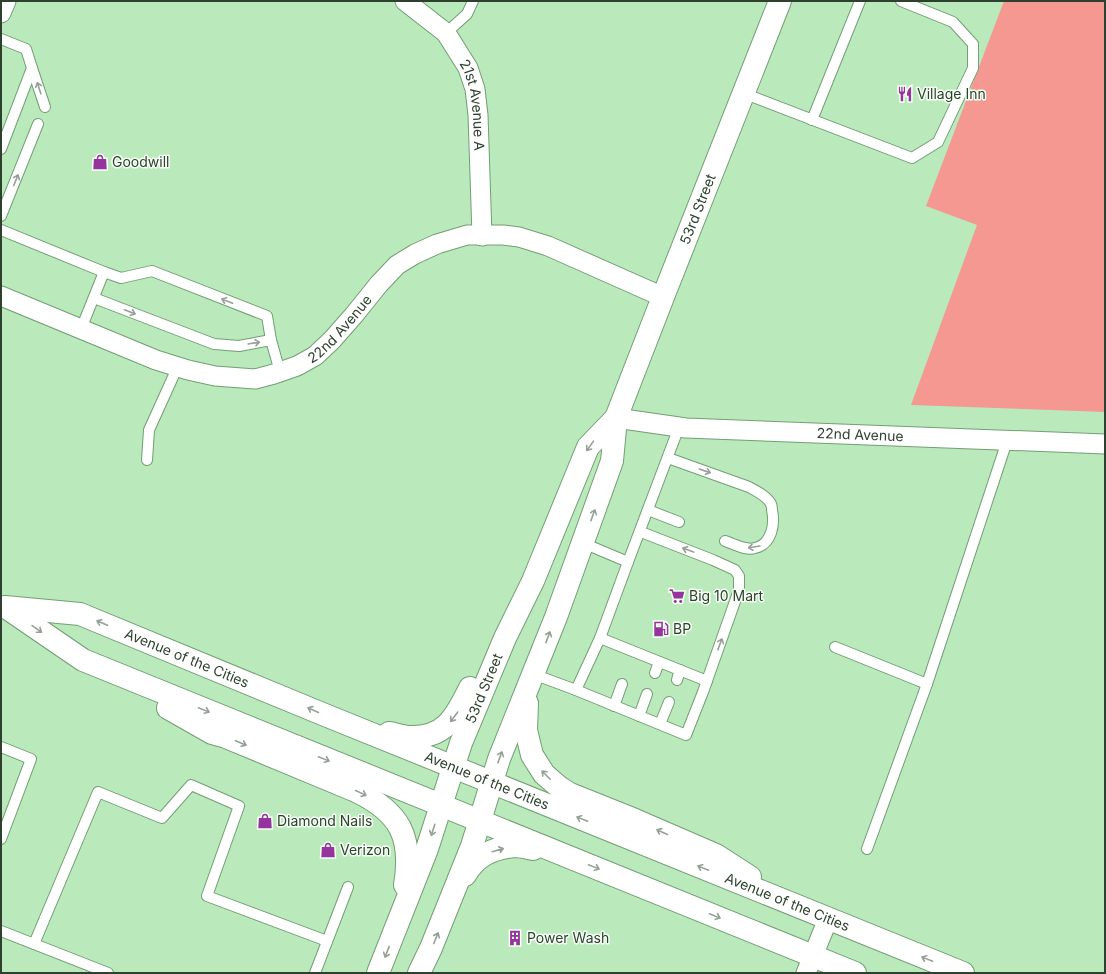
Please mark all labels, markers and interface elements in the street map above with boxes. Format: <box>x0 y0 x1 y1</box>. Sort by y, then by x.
street label: 21st Avenue A <box>457 56 488 151</box>
one-way arrow <box>35 81 42 94</box>
restaurant icon: Village Inn <box>896 85 914 103</box>
place label: Village Inn <box>917 85 986 102</box>
shop icon: Goodwill <box>91 153 109 171</box>
place label: Goodwill <box>112 153 169 170</box>
street label: 53rd Street <box>676 171 719 247</box>
one-way arrow <box>12 175 20 187</box>
street label: 22nd Avenue <box>304 291 375 366</box>
one-way arrow <box>222 296 234 304</box>
one-way arrow <box>124 308 136 316</box>
one-way arrow <box>247 339 260 347</box>
street label: 22nd Avenue <box>816 424 904 444</box>
one-way arrow <box>586 440 594 451</box>
one-way arrow <box>698 467 710 475</box>
one-way arrow <box>590 508 597 521</box>
one-way arrow <box>747 544 760 552</box>
one-way arrow <box>682 545 694 553</box>
supermarket icon: Big 10 Mart <box>668 587 686 605</box>
place label: Big 10 Mart <box>689 587 764 604</box>
one-way arrow <box>97 619 109 627</box>
fuel station icon: BP <box>652 620 670 638</box>
place label: BP <box>673 620 691 637</box>
street label: Avenue of the Cities <box>122 624 252 691</box>
one-way arrow <box>32 625 43 633</box>
one-way arrow <box>544 631 552 643</box>
one-way arrow <box>717 638 724 651</box>
street label: 53rd Street <box>461 650 506 726</box>
one-way arrow <box>308 706 320 713</box>
one-way arrow <box>197 707 209 714</box>
one-way arrow <box>449 711 458 722</box>
one-way arrow <box>235 739 247 747</box>
street label: Avenue of the Cities <box>422 747 552 813</box>
one-way arrow <box>496 752 504 764</box>
one-way arrow <box>318 756 330 763</box>
one-way arrow <box>541 770 551 780</box>
one-way arrow <box>355 790 367 797</box>
shop icon: Diamond Nails <box>256 812 274 830</box>
place label: Diamond Nails <box>277 812 372 829</box>
one-way arrow <box>577 815 589 823</box>
one-way arrow <box>428 824 436 836</box>
one-way arrow <box>656 828 668 835</box>
shop icon: Verizon <box>319 841 337 859</box>
place label: Verizon <box>340 841 390 858</box>
one-way arrow <box>492 846 505 853</box>
one-way arrow <box>587 864 599 872</box>
one-way arrow <box>697 864 709 872</box>
street label: Avenue of the Cities <box>723 869 852 934</box>
one-way arrow <box>708 912 720 920</box>
building icon: Power Wash <box>506 929 524 947</box>
place label: Power Wash <box>527 929 609 946</box>
one-way arrow <box>432 932 440 944</box>
one-way arrow <box>382 945 390 957</box>
one-way arrow <box>922 954 934 962</box>

